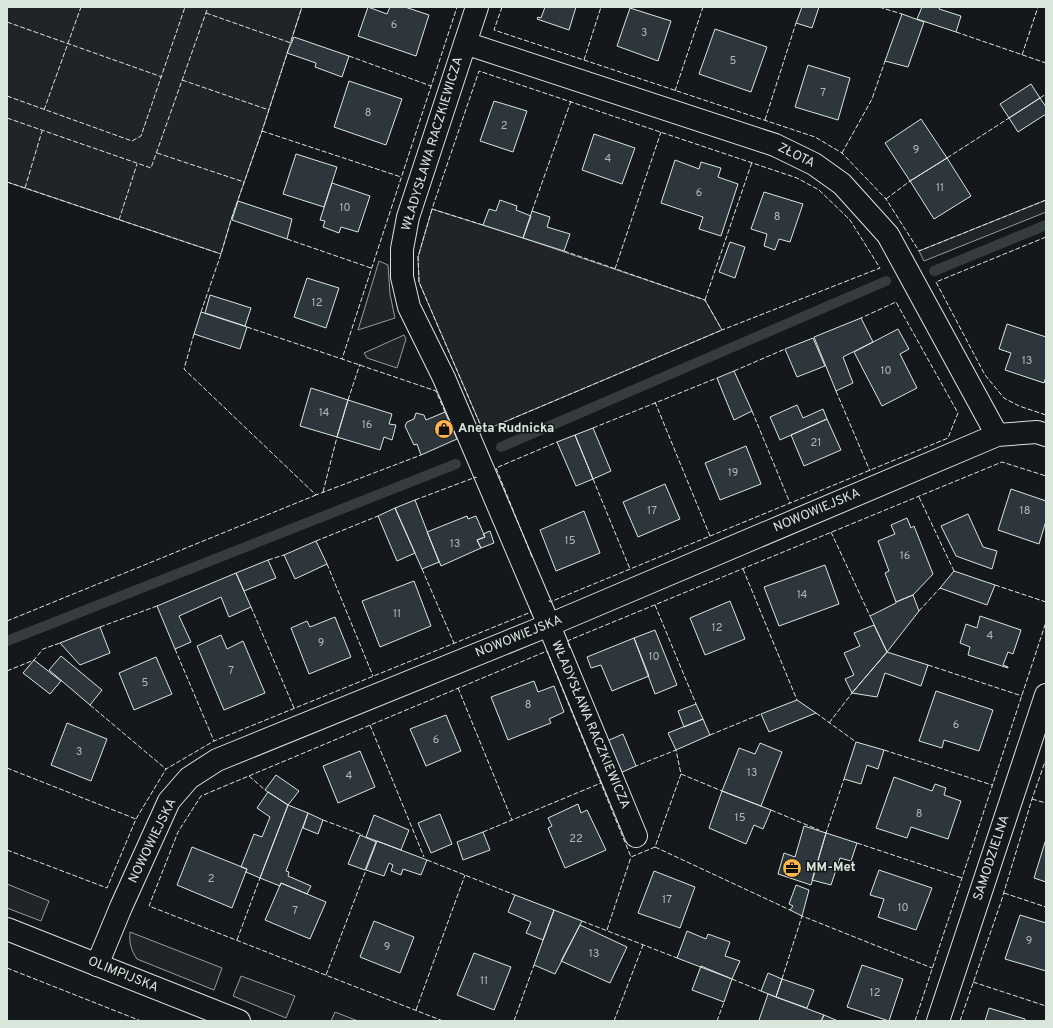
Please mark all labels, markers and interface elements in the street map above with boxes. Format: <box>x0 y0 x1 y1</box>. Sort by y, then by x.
house number: 6 <box>391 18 397 32</box>
house number: 3 <box>641 26 647 40</box>
house number: 5 <box>730 54 737 68</box>
street label: WŁADYSŁAWA RACZKIEWICZA <box>399 55 467 233</box>
house number: 7 <box>820 86 826 100</box>
house number: 8 <box>365 106 371 120</box>
house number: 2 <box>501 119 507 133</box>
street label: ZŁOTA <box>775 140 817 172</box>
house number: 9 <box>913 143 919 157</box>
house number: 4 <box>605 152 612 166</box>
house number: 11 <box>936 181 944 195</box>
house number: 6 <box>696 186 702 200</box>
house number: 10 <box>339 201 351 215</box>
house number: 8 <box>774 210 780 224</box>
house number: 12 <box>312 296 322 310</box>
house number: 13 <box>1022 354 1032 368</box>
house number: 10 <box>880 364 892 378</box>
house number: 14 <box>319 406 330 420</box>
house number: 16 <box>362 418 372 432</box>
shop icon: Aneta Rudnicka <box>433 418 455 440</box>
place label: Aneta Rudnicka <box>458 421 554 437</box>
house number: 21 <box>811 436 821 450</box>
house number: 19 <box>728 466 738 480</box>
street label: NOWOWIEJSKA <box>771 485 863 536</box>
house number: 17 <box>647 504 657 518</box>
house number: 18 <box>1020 504 1030 518</box>
house number: 15 <box>565 534 576 548</box>
house number: 13 <box>450 537 460 551</box>
house number: 16 <box>900 549 910 563</box>
house number: 14 <box>797 588 808 602</box>
house number: 11 <box>393 607 401 621</box>
street label: NOWOWIEJSKA <box>473 612 565 662</box>
house number: 12 <box>712 621 722 635</box>
house number: 4 <box>987 629 994 643</box>
house number: 9 <box>318 636 324 650</box>
street label: WŁADYSŁAWA RACZKIEWICZA <box>547 638 633 812</box>
house number: 10 <box>648 650 660 664</box>
house number: 7 <box>228 664 234 678</box>
house number: 5 <box>142 676 149 690</box>
house number: 8 <box>525 698 531 712</box>
house number: 6 <box>953 718 959 732</box>
house number: 6 <box>433 733 439 747</box>
house number: 3 <box>76 745 82 759</box>
house number: 13 <box>747 766 757 780</box>
house number: 4 <box>346 769 353 783</box>
street label: NOWOWIEJSKA <box>126 796 181 886</box>
house number: 8 <box>916 807 922 821</box>
house number: 15 <box>735 811 746 825</box>
street label: SAMODZIELNA <box>971 813 1013 903</box>
house number: 22 <box>569 832 583 846</box>
office icon: MM-Met <box>781 857 803 879</box>
place label: MM-Met <box>806 860 856 876</box>
house number: 2 <box>208 872 214 886</box>
house number: 17 <box>662 893 672 907</box>
house number: 10 <box>897 901 909 915</box>
house number: 7 <box>292 904 298 918</box>
house number: 9 <box>1026 934 1032 948</box>
house number: 9 <box>384 940 390 954</box>
house number: 13 <box>589 947 599 961</box>
street label: OLIMPIJSKA <box>85 954 161 996</box>
house number: 11 <box>480 974 488 988</box>
house number: 12 <box>870 986 880 1000</box>

